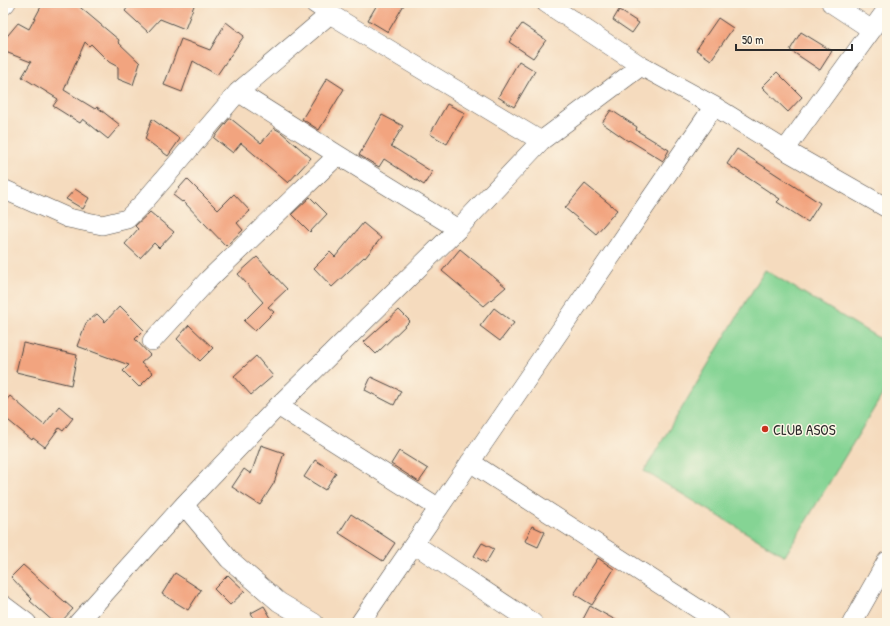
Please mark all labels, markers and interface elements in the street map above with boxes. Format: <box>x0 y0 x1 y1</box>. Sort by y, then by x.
scale bar <box>736 26 852 52</box>
text: 50 m <box>742 31 763 48</box>
place label: CLUB ASOS <box>773 419 836 440</box>
marker: CLUB ASOS <box>760 424 770 434</box>

